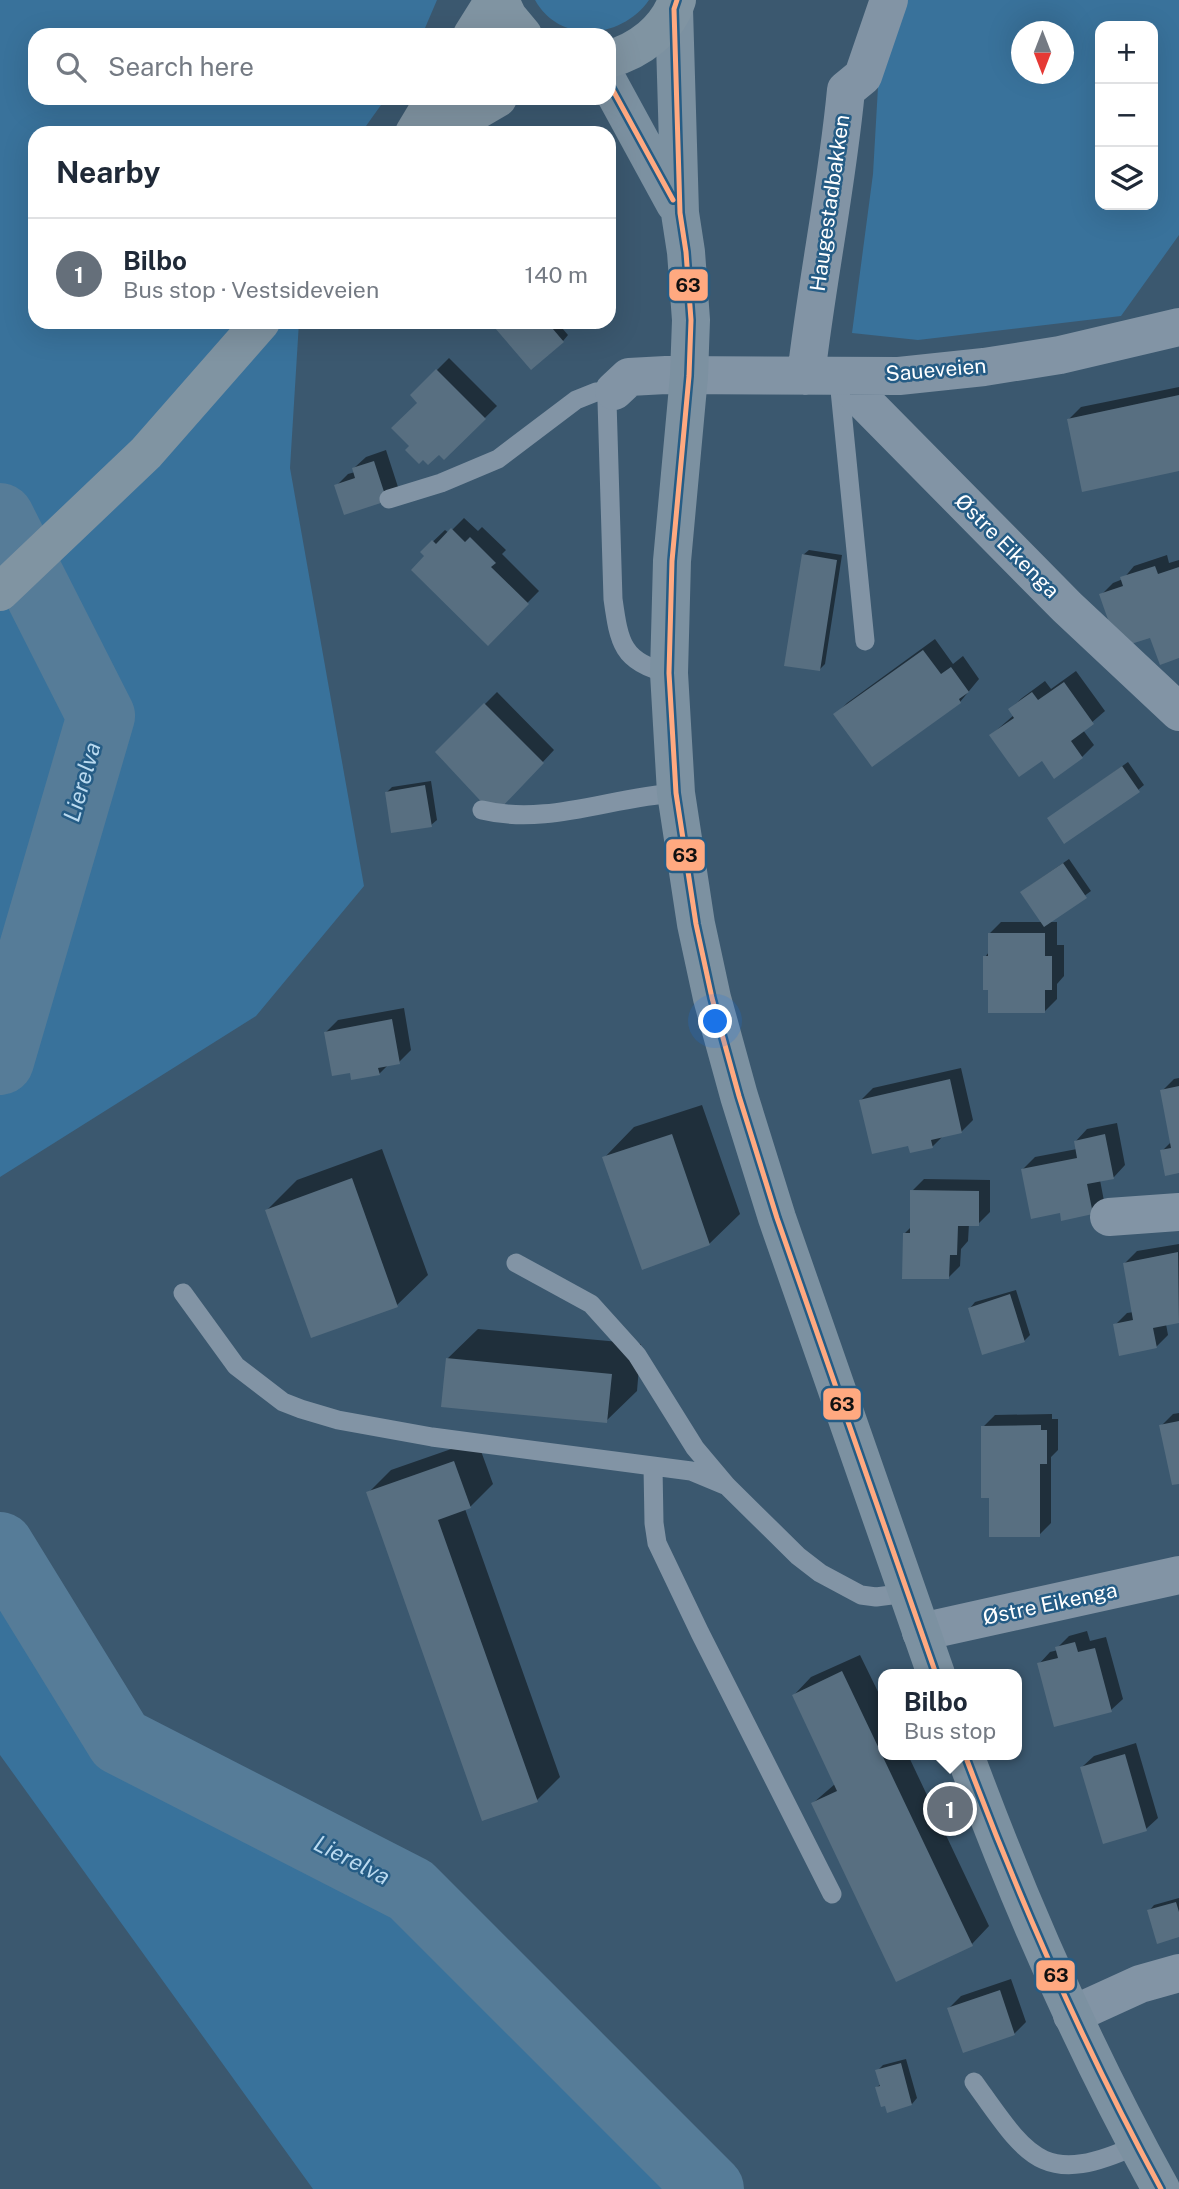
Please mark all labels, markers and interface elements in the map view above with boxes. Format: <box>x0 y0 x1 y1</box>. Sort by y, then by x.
north arrow <box>1011 21 1074 84</box>
map controls <box>1095 21 1158 210</box>
button: + <box>1095 21 1158 84</box>
search box <box>28 28 616 105</box>
icon: search <box>52 48 90 86</box>
text: Search here <box>108 51 254 82</box>
button: − <box>1095 84 1158 147</box>
street label: Haugestadbakken <box>805 113 854 293</box>
button: layers <box>1095 147 1158 210</box>
text: Nearby <box>56 154 160 190</box>
text: Bilbo <box>123 245 187 276</box>
text: 1 <box>74 261 84 288</box>
text: 140 m <box>525 261 588 288</box>
line badge: 63 <box>668 268 709 302</box>
text: 63 <box>675 274 701 296</box>
text: Bus stop · Vestsideveien <box>123 276 379 303</box>
street label: Saueveien <box>885 353 987 386</box>
street label: Østre Eikenga <box>950 488 1065 603</box>
water label: Lierelva <box>57 739 106 825</box>
line badge: 63 <box>665 838 706 872</box>
text: 63 <box>672 844 698 866</box>
your location <box>698 1004 732 1038</box>
line badge: 63 <box>822 1387 862 1421</box>
text: 63 <box>829 1393 855 1415</box>
street label: Østre Eikenga <box>980 1577 1119 1630</box>
popup <box>878 1669 1022 1760</box>
text: Bilbo <box>904 1686 968 1717</box>
text: Bus stop <box>904 1717 996 1744</box>
pin: 1 <box>927 1783 973 1835</box>
water label: Lierelva <box>310 1829 395 1890</box>
line badge: 63 <box>1035 1959 1076 1992</box>
text: 63 <box>1043 1964 1069 1986</box>

